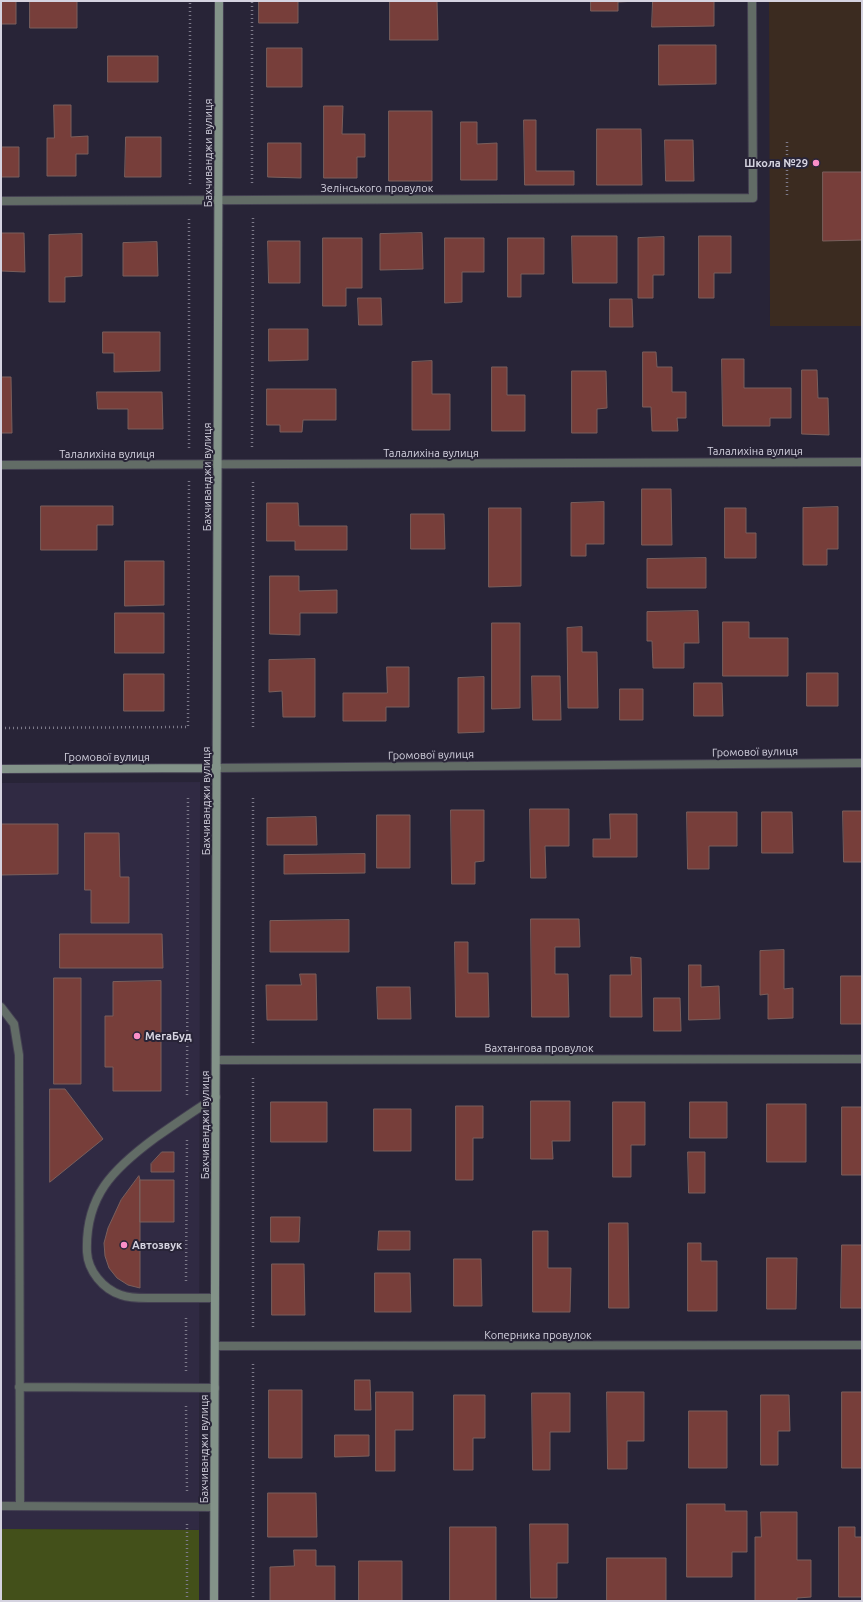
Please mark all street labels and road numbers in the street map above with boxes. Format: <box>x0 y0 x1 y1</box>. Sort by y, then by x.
street label: Бахчиванджи вулиця <box>201 99 215 207</box>
street label: Зелінського провулок <box>321 181 433 195</box>
street label: Бахчиванджи вулиця <box>200 423 214 531</box>
street label: Талалихіна вулиця <box>707 444 803 458</box>
street label: Талалихіна вулиця <box>383 446 479 460</box>
street label: Талалихіна вулиця <box>59 447 155 461</box>
street label: Громової вулиця <box>712 745 798 759</box>
street label: Бахчиванджи вулиця <box>199 747 213 855</box>
street label: Громової вулиця <box>388 748 474 762</box>
street label: Громової вулиця <box>64 750 150 764</box>
street label: Вахтангова провулок <box>484 1041 594 1055</box>
street label: Бахчиванджи вулиця <box>198 1071 212 1179</box>
street label: Коперника провулок <box>484 1328 592 1342</box>
street label: Бахчиванджи вулиця <box>197 1395 211 1503</box>

